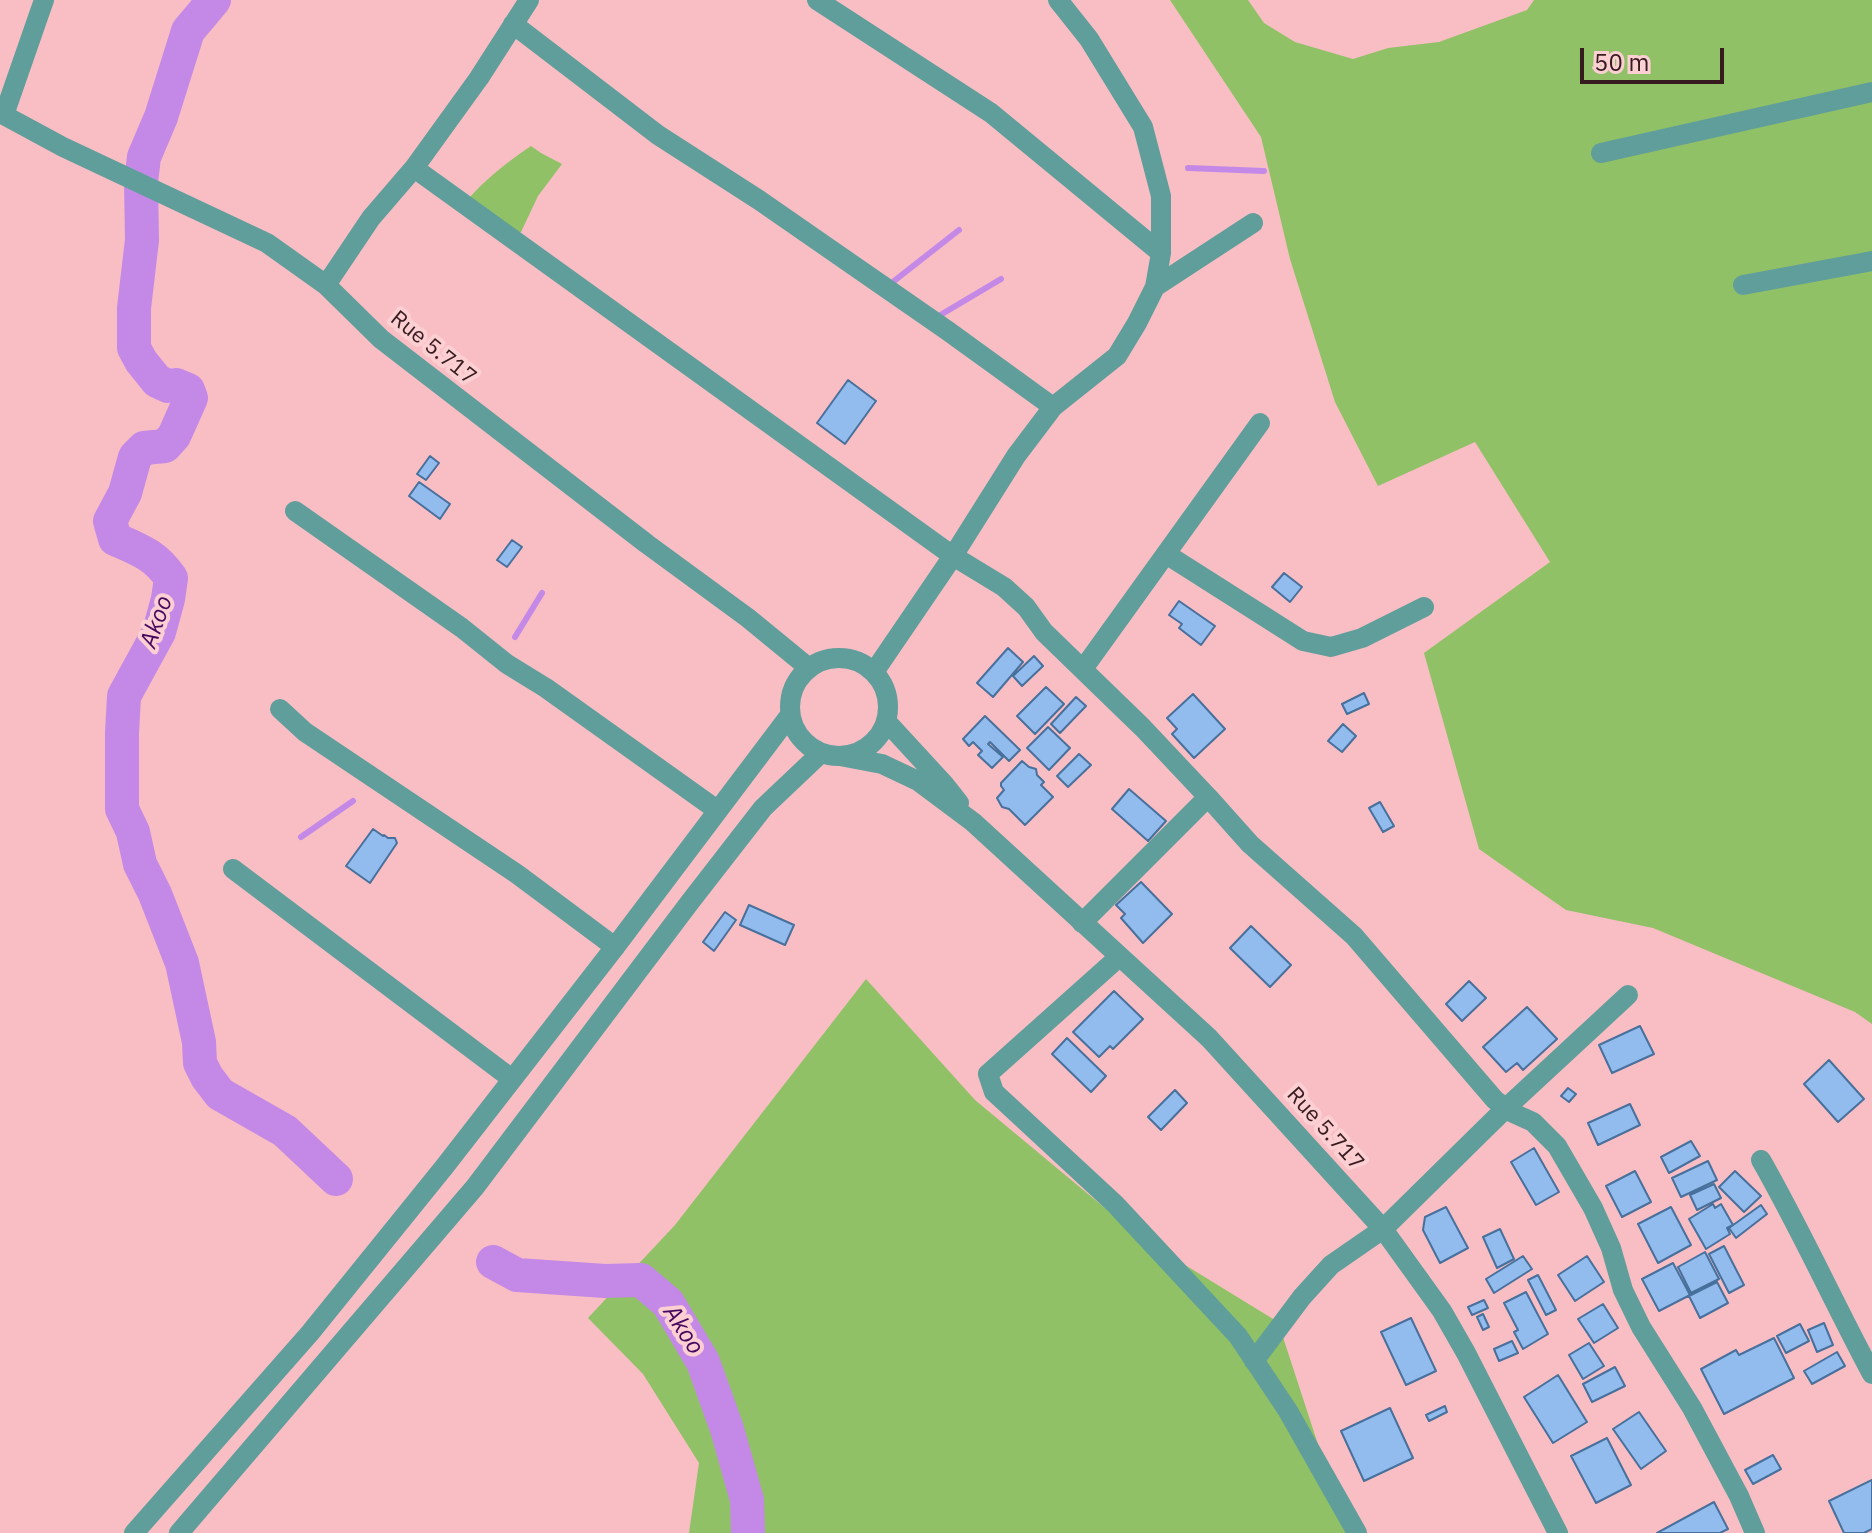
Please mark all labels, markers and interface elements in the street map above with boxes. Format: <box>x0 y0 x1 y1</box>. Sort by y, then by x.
scale bar <box>1584 32 1728 82</box>
text: 50 m <box>1594 46 1649 78</box>
street label: Rue 5.717 <box>385 305 481 391</box>
water label: Akoo <box>135 592 179 652</box>
street label: Rue 5.717 <box>1281 1082 1369 1176</box>
water label: Akoo <box>656 1300 710 1360</box>

